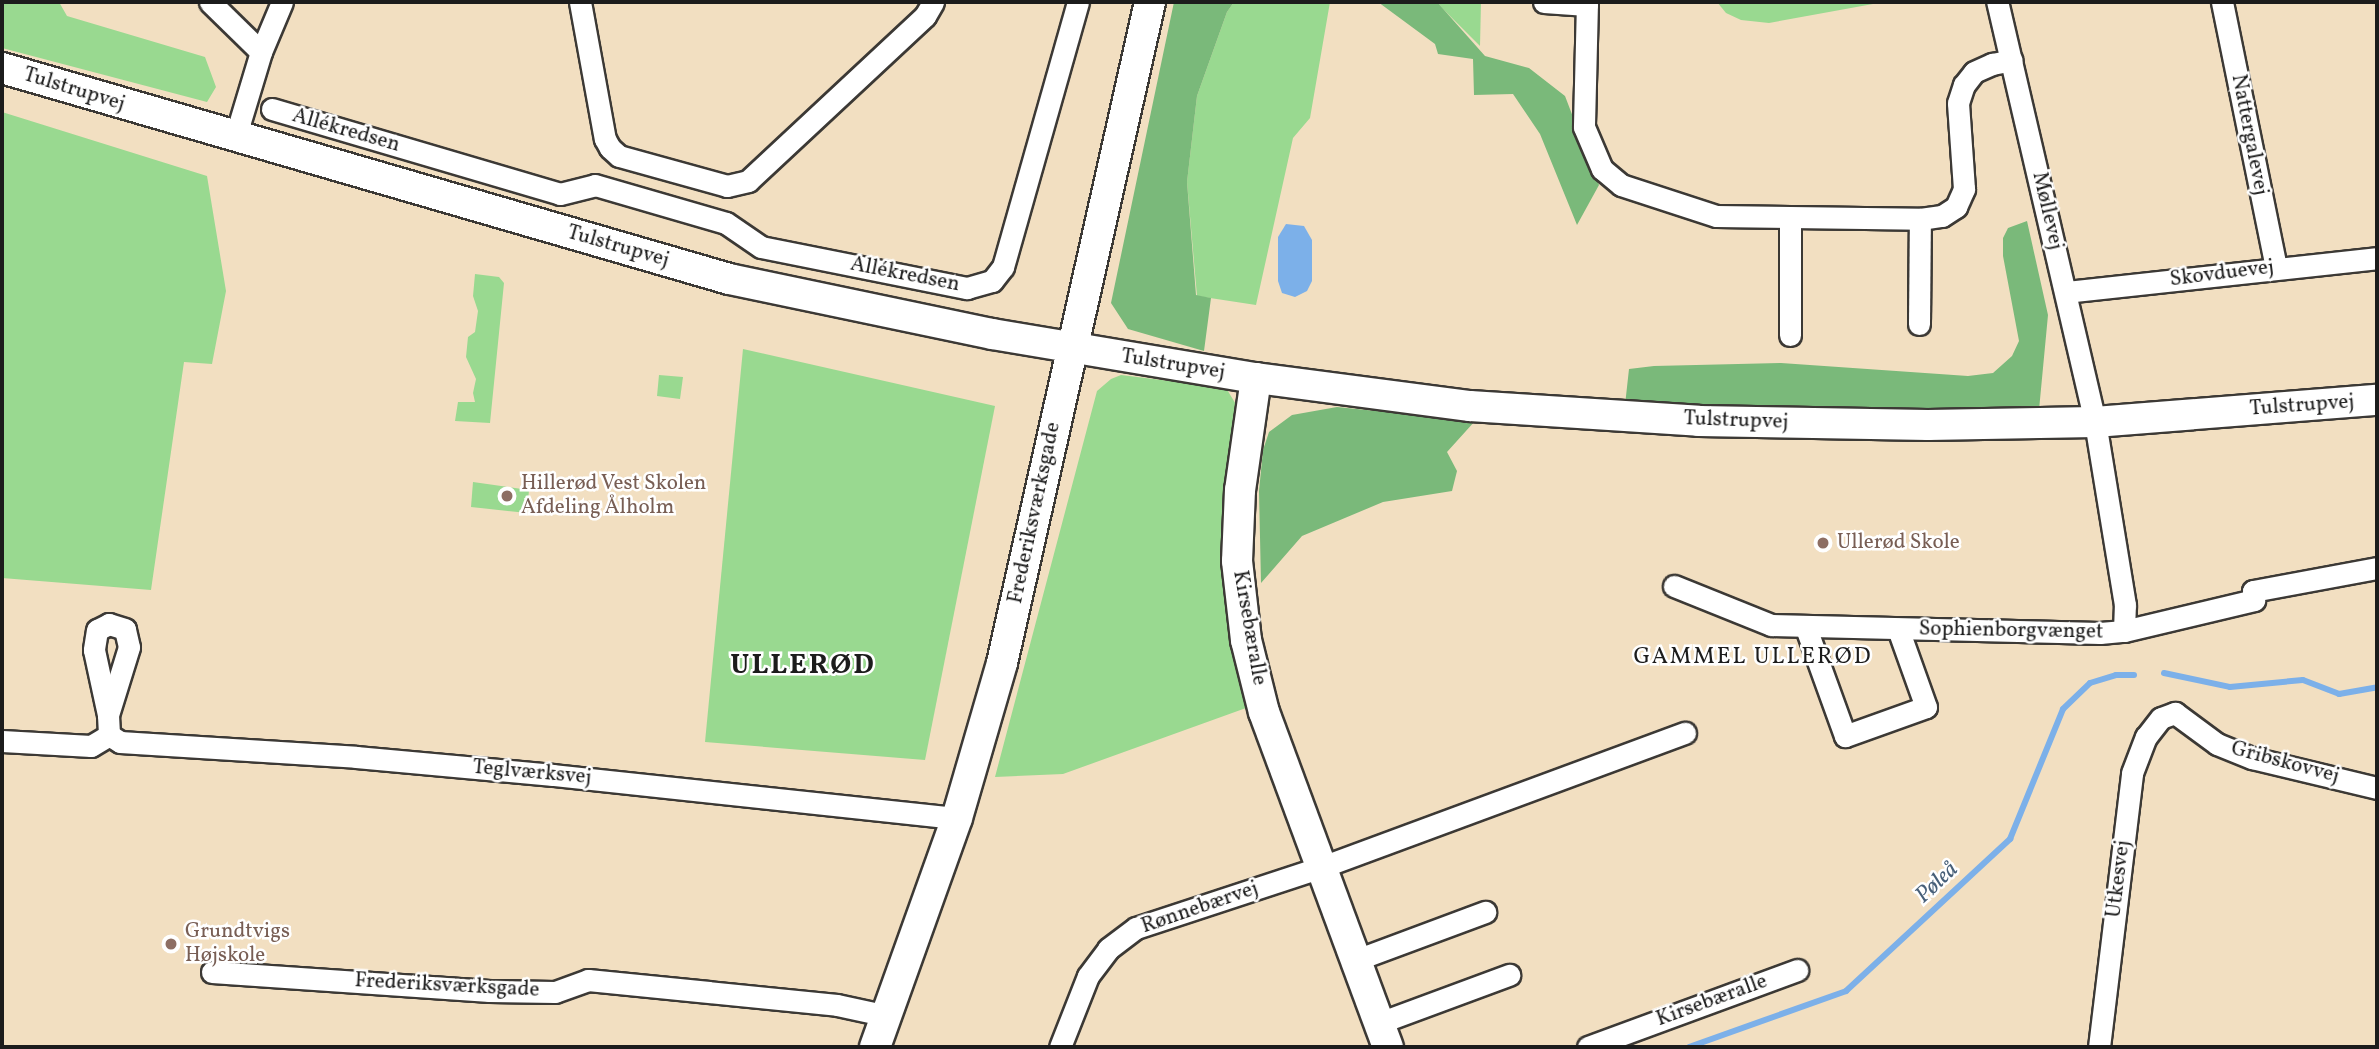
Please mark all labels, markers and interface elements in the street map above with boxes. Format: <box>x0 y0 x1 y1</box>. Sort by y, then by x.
street label: Tulstrupvej <box>20 63 128 117</box>
street label: Nattergalevej <box>2225 72 2273 198</box>
street label: Allékredsen <box>289 104 403 158</box>
street label: Møllevej <box>2026 170 2068 252</box>
street label: Tulstrupvej <box>564 220 672 274</box>
street label: Allékredsen <box>848 252 962 298</box>
street label: Skovduevej <box>2168 255 2276 293</box>
street label: Tulstrupvej <box>1119 344 1227 386</box>
street label: Tulstrupvej <box>2249 390 2355 422</box>
street label: Tulstrupvej <box>1683 407 1789 435</box>
street label: Frederiksværksgade <box>1003 420 1067 606</box>
place label: Hillerød Vest Skolen Afdeling Ålholm <box>521 471 707 521</box>
marker: Hillerød Vest Skolen Afdeling Ålholm <box>499 488 515 504</box>
place label: Ullerød Skole <box>1837 530 1960 556</box>
marker: Ullerød Skole <box>1815 535 1831 551</box>
street label: Kirsebæralle <box>1226 569 1272 687</box>
street label: Sophienborgvænget <box>1919 617 2103 645</box>
district label: GAMMEL ULLERØD <box>1635 643 1871 671</box>
district label: ULLERØD <box>731 649 875 683</box>
street label: Gribskovvej <box>2228 736 2342 790</box>
street label: Teglværksvej <box>472 755 592 791</box>
street label: Utkesvej <box>2102 839 2136 919</box>
water label: Pøleå <box>1910 856 1964 910</box>
street label: Rønnebærvej <box>1138 876 1262 940</box>
place label: Grundtvigs Højskole <box>185 919 290 969</box>
marker: Grundtvigs Højskole <box>163 936 179 952</box>
street label: Frederiksværksgade <box>354 969 540 1003</box>
street label: Kirsebæralle <box>1653 969 1771 1033</box>

